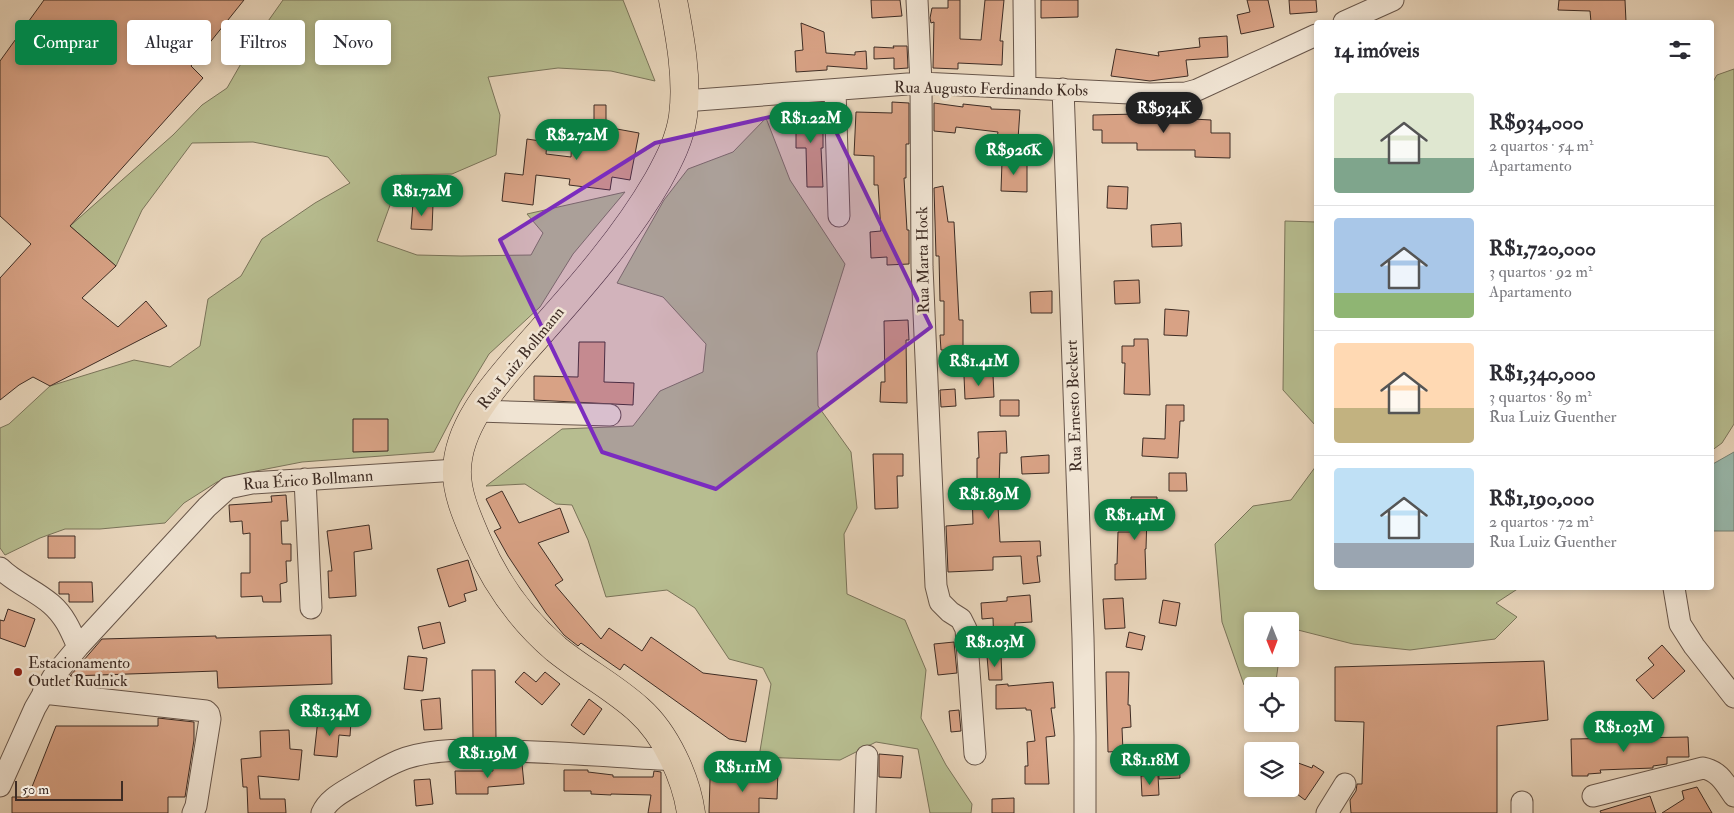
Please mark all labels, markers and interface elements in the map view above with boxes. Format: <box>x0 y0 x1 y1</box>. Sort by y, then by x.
chip: Comprar <box>15 20 117 65</box>
chip: Alugar <box>127 20 211 65</box>
chip: Filtros <box>221 20 305 65</box>
chip: Novo <box>315 20 391 65</box>
icon: filters <box>1666 36 1694 64</box>
text: 14 imóveis <box>1334 37 1419 64</box>
street label: Rua Augusto Ferdinando Kobs <box>894 77 1088 101</box>
pin: R$934K <box>1123 92 1205 134</box>
text: R$934K <box>1137 98 1191 118</box>
pin: R$1.22M <box>765 102 857 144</box>
text: R$1.22M <box>780 108 842 128</box>
text: R$934,000 <box>1489 109 1584 136</box>
icon: home <box>1374 113 1434 173</box>
pin: R$2.72M <box>531 119 623 161</box>
text: R$2.72M <box>546 125 608 145</box>
pin: R$926K <box>973 134 1055 176</box>
text: 2 quartos · 54 m² <box>1489 136 1593 156</box>
text: R$926K <box>986 140 1042 160</box>
text: Apartamento <box>1489 156 1572 176</box>
pin: R$1.72M <box>376 174 468 217</box>
text: R$1.72M <box>392 181 452 201</box>
street label: Rua Marta Hock <box>912 206 934 314</box>
text: R$1,720,000 <box>1489 235 1596 262</box>
icon: home <box>1374 238 1434 298</box>
text: 3 quartos · 92 m² <box>1489 262 1592 282</box>
text: Apartamento <box>1489 282 1572 302</box>
street label: Rua Luiz Bollmann <box>473 303 569 413</box>
street label: Rua Ernesto Beckert <box>1062 339 1086 473</box>
pin: R$1.41M <box>933 344 1025 387</box>
text: R$1.41M <box>949 351 1009 371</box>
text: R$1,340,000 <box>1489 360 1596 387</box>
icon: home <box>1374 363 1434 423</box>
text: 3 quartos · 89 m² <box>1489 387 1592 407</box>
text: Rua Luiz Guenther <box>1489 407 1617 427</box>
street label: Rua Érico Bollmann <box>242 464 374 495</box>
pin: R$1.89M <box>943 478 1035 520</box>
text: R$1.89M <box>959 484 1019 504</box>
text: R$1,190,000 <box>1489 485 1595 512</box>
icon: home <box>1374 488 1434 548</box>
pin: R$1.41M <box>1089 498 1181 541</box>
text: R$1.41M <box>1105 505 1165 525</box>
text: 2 quartos · 72 m² <box>1489 512 1594 532</box>
text: Rua Luiz Guenther <box>1489 532 1617 552</box>
north arrow <box>1244 612 1299 668</box>
map controls <box>1244 612 1299 797</box>
pin: R$1.03M <box>949 626 1041 668</box>
text: R$1.03M <box>965 632 1025 652</box>
place label: Estacionamento Outlet Rudnick <box>28 653 130 691</box>
marker: Estacionamento Outlet Rudnick <box>12 666 24 678</box>
button: locate <box>1244 677 1299 732</box>
pin: R$1.34M <box>284 694 376 737</box>
text: R$1.34M <box>300 701 360 721</box>
pin: R$1.03M <box>1578 710 1670 753</box>
text: R$1.03M <box>1594 717 1654 737</box>
pin: R$1.19M <box>442 736 534 779</box>
button: layers <box>1244 742 1299 797</box>
text: R$1.19M <box>459 743 517 763</box>
pin: R$1.18M <box>1104 744 1196 786</box>
pin: R$1.11M <box>697 750 789 793</box>
text: R$1.18M <box>1121 750 1179 770</box>
text: R$1.11M <box>715 757 771 777</box>
scale bar <box>15 778 122 801</box>
text: 50 m <box>22 781 49 798</box>

